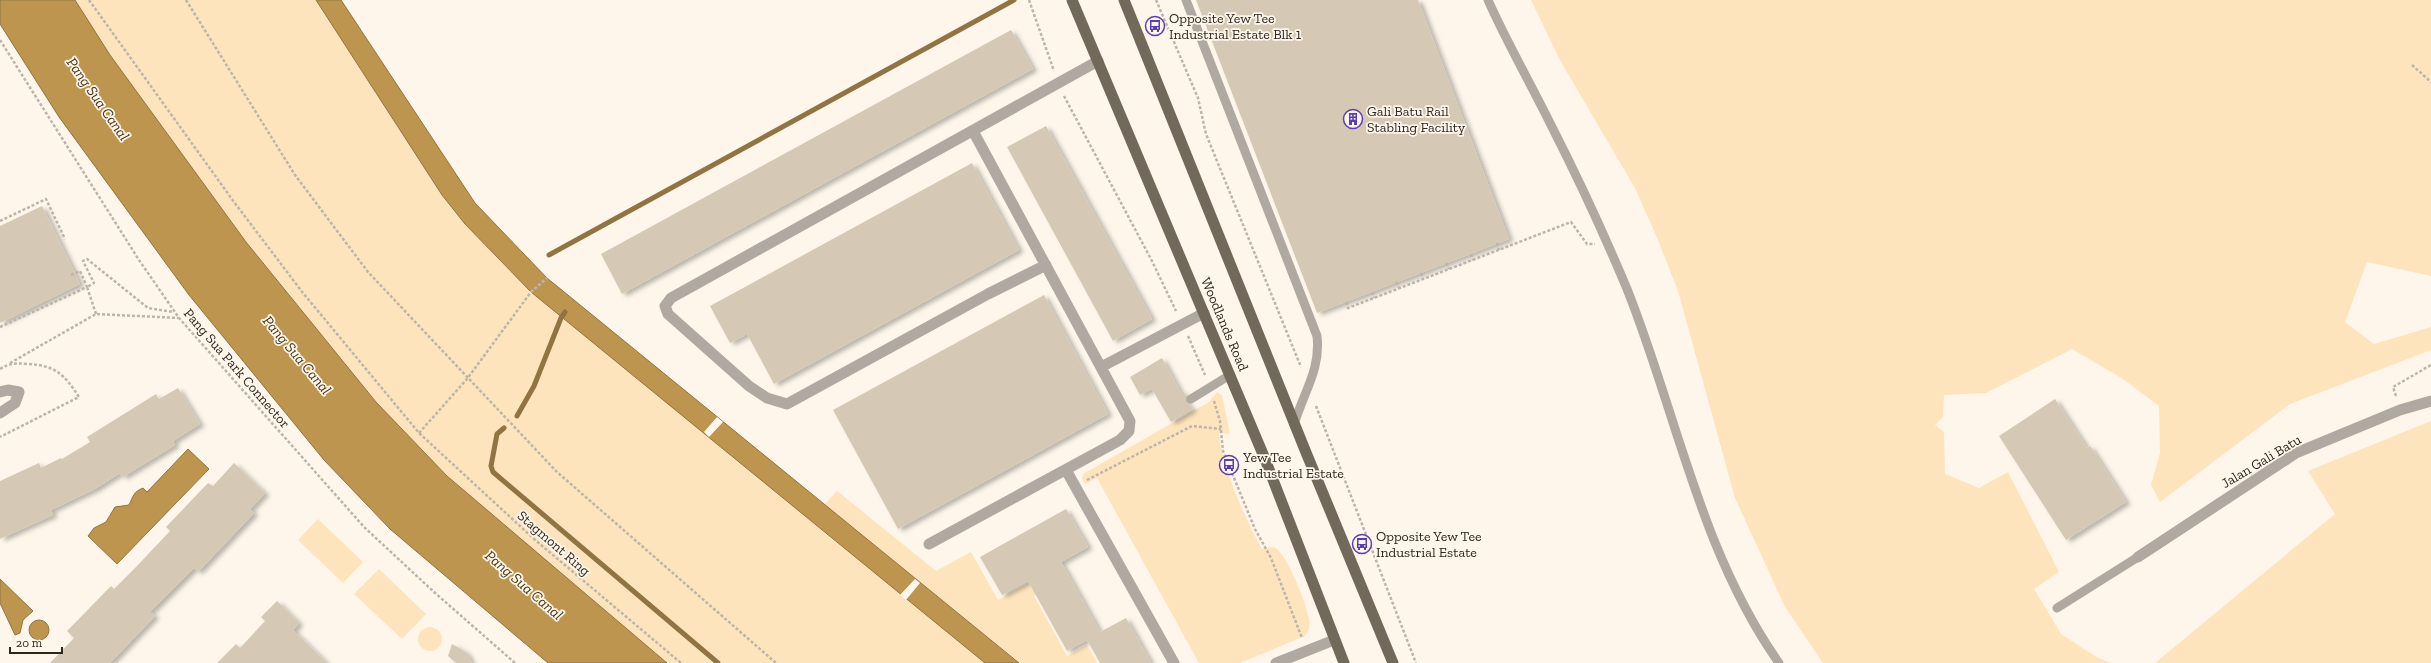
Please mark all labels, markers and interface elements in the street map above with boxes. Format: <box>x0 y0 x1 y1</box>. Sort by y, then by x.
place label: Opposite Yew Tee Industrial Estate Blk 1 <box>1169 10 1302 43</box>
bus stop icon: Opposite Yew Tee Industrial Estate Blk 1 <box>1144 15 1166 37</box>
water label: Pang Sua Canal <box>63 54 133 144</box>
place label: Gali Batu Rail Stabling Facility <box>1367 103 1466 136</box>
building icon: Gali Batu Rail Stabling Facility <box>1342 108 1364 130</box>
street label: Woodlands Road <box>1197 275 1252 374</box>
street label: Pang Sua Park Connector <box>180 305 293 432</box>
water label: Pang Sua Canal <box>259 312 335 398</box>
street label: Jalan Gali Batu <box>2218 431 2304 492</box>
place label: Yew Tee Industrial Estate <box>1242 449 1344 482</box>
bus stop icon: Yew Tee Industrial Estate <box>1218 454 1240 476</box>
street label: Stagmont Ring <box>514 507 594 580</box>
place label: Opposite Yew Tee Industrial Estate <box>1376 528 1482 561</box>
bus stop icon: Opposite Yew Tee Industrial Estate <box>1351 533 1373 555</box>
water label: Pang Sua Canal <box>481 546 567 624</box>
scale bar <box>10 629 62 655</box>
text: 20 m <box>16 636 43 650</box>

